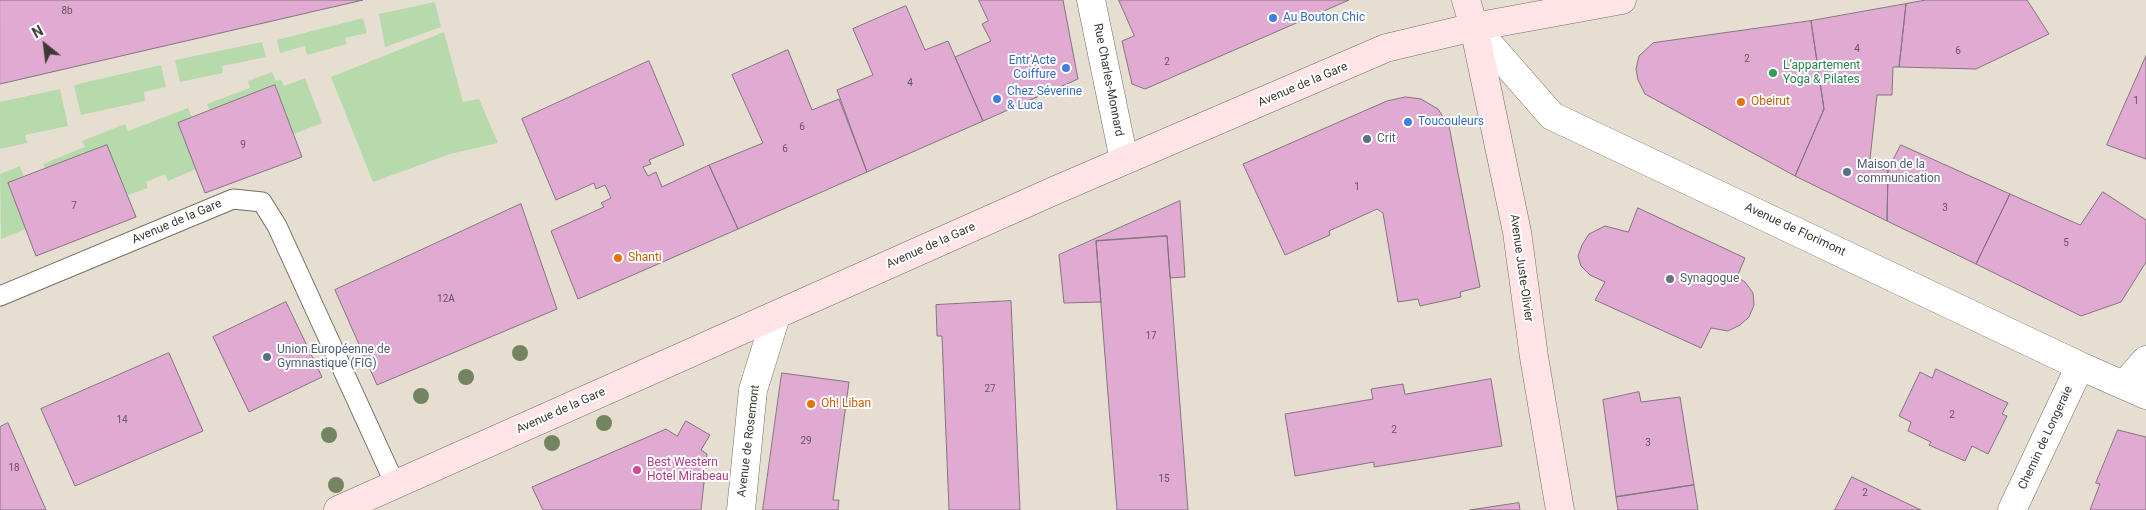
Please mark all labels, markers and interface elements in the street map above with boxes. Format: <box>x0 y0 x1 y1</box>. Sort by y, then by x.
house number: 8b <box>61 5 73 17</box>
place label: Au Bouton Chic <box>1283 11 1365 25</box>
marker: Au Bouton Chic <box>1267 12 1279 24</box>
north arrow <box>20 20 70 70</box>
text: N <box>30 22 46 41</box>
street label: Rue Charles-Monnard <box>1090 22 1126 138</box>
house number: 4 <box>1854 43 1860 55</box>
house number: 6 <box>1955 45 1961 57</box>
house number: 2 <box>1744 53 1750 65</box>
place label: Entr'Acte Coiffure <box>1009 54 1056 82</box>
house number: 2 <box>1164 56 1170 68</box>
place label: L’appartement Yoga & Pilates <box>1783 59 1860 87</box>
street label: Avenue de la Gare <box>1256 60 1350 110</box>
marker: Entr'Acte Coiffure <box>1060 62 1072 74</box>
marker: L’appartement Yoga & Pilates <box>1767 67 1779 79</box>
house number: 4 <box>907 77 913 89</box>
place label: Chez Séverine & Luca <box>1007 85 1082 113</box>
marker: Chez Séverine & Luca <box>991 93 1003 105</box>
place label: Obeirut <box>1751 95 1790 109</box>
house number: 1 <box>2133 95 2139 107</box>
marker: Obeirut <box>1735 96 1747 108</box>
place label: Toucouleurs <box>1418 115 1484 129</box>
marker: Toucouleurs <box>1402 116 1414 128</box>
house number: 6 <box>799 121 805 133</box>
place label: Crit <box>1377 132 1396 146</box>
marker: Crit <box>1361 133 1373 145</box>
house number: 9 <box>240 139 246 151</box>
house number: 6 <box>782 143 788 155</box>
place label: Maison de la communication <box>1857 158 1940 186</box>
marker: Maison de la communication <box>1841 166 1853 178</box>
house number: 1 <box>1354 181 1360 193</box>
street label: Avenue de la Gare <box>130 197 224 247</box>
house number: 7 <box>71 200 77 212</box>
street label: Avenue de Florimont <box>1742 200 1848 260</box>
house number: 3 <box>1942 202 1948 214</box>
street label: Avenue Juste-Olivier <box>1506 213 1536 323</box>
street label: Avenue de la Gare <box>884 220 978 272</box>
house number: 5 <box>2063 237 2069 249</box>
place label: Shanti <box>628 251 662 265</box>
marker: Shanti <box>612 252 624 264</box>
place label: Synagogue <box>1680 272 1739 286</box>
marker: Synagogue <box>1664 273 1676 285</box>
house number: 12A <box>437 293 455 305</box>
house number: 17 <box>1145 330 1157 342</box>
place label: Union Européenne de Gymnastique (FIG) <box>277 343 390 371</box>
marker: Union Européenne de Gymnastique (FIG) <box>261 351 273 363</box>
house number: 27 <box>984 383 996 395</box>
street label: Avenue de Rosemont <box>735 384 763 498</box>
street label: Chemin de Longeraie <box>2016 384 2076 492</box>
street label: Avenue de la Gare <box>514 385 608 437</box>
place label: Oh! Liban <box>821 397 871 411</box>
marker: Oh! Liban <box>805 398 817 410</box>
house number: 2 <box>1949 409 1955 421</box>
house number: 14 <box>116 414 128 426</box>
house number: 2 <box>1391 424 1397 436</box>
house number: 29 <box>800 435 812 447</box>
house number: 3 <box>1645 437 1651 449</box>
place label: Best Western Hotel Mirabeau <box>647 456 729 484</box>
house number: 18 <box>8 462 20 474</box>
marker: Best Western Hotel Mirabeau <box>631 464 643 476</box>
house number: 15 <box>1158 473 1170 485</box>
house number: 2 <box>1862 487 1868 499</box>

